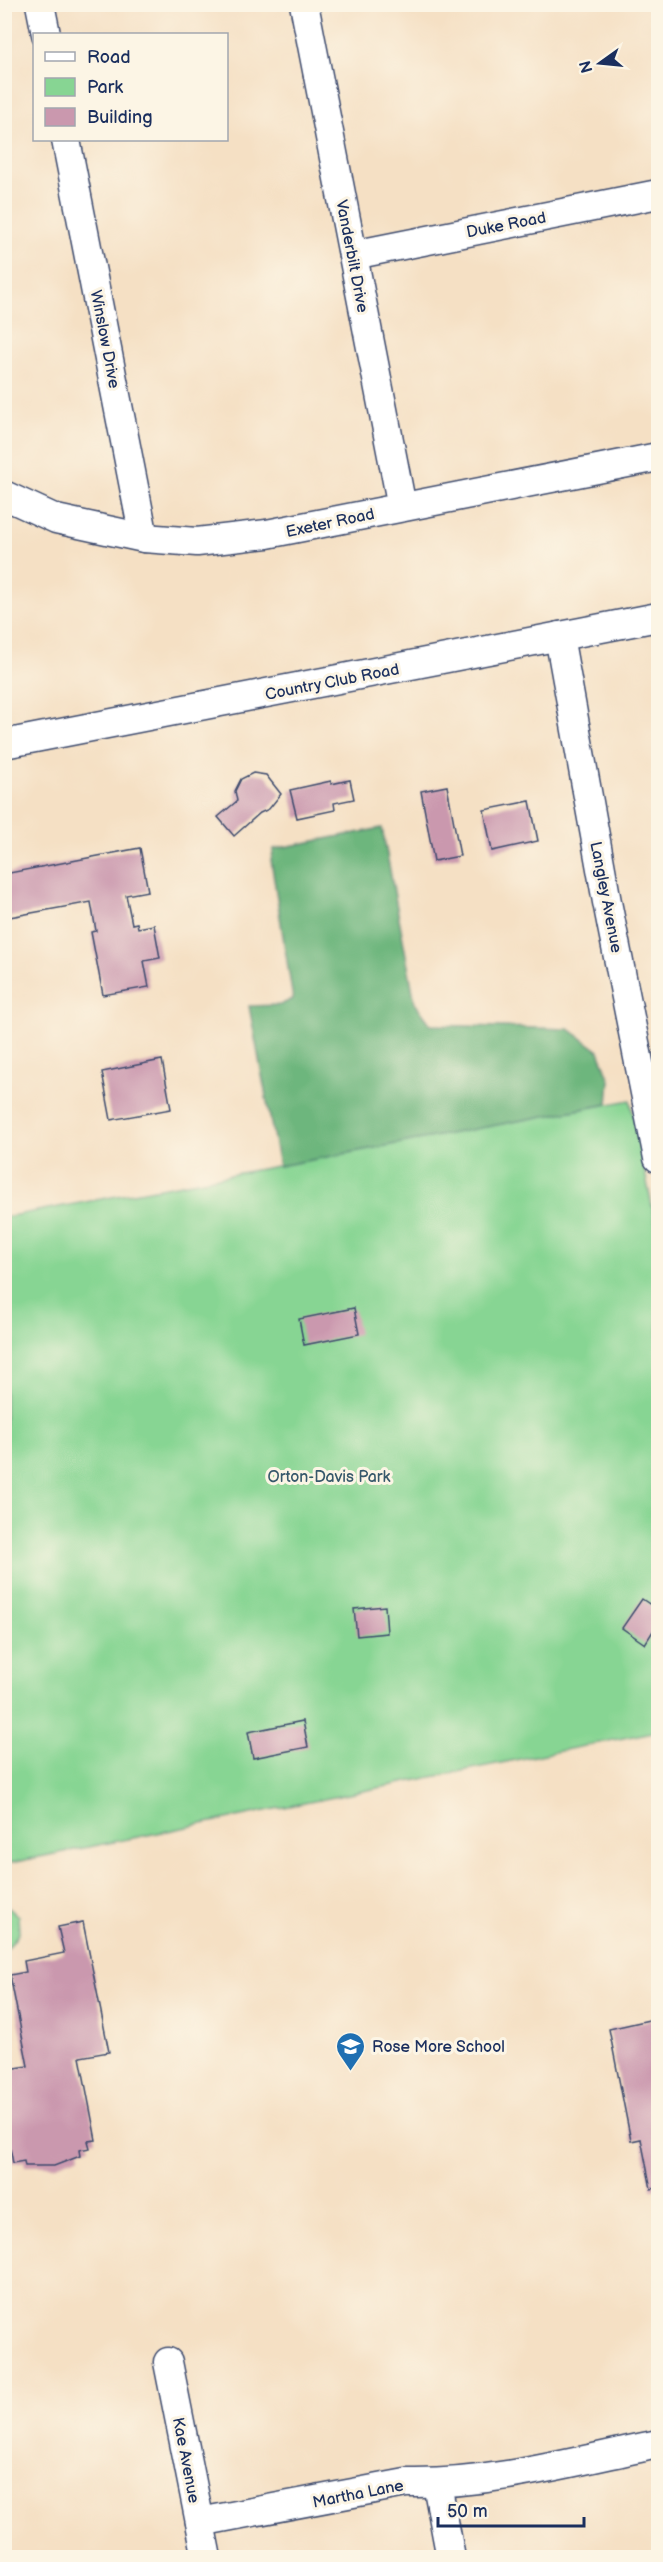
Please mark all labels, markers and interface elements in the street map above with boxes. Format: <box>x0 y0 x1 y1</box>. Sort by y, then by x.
legend <box>33 33 228 141</box>
north arrow <box>570 33 630 93</box>
text: Road <box>87 47 131 68</box>
text: N <box>576 58 598 75</box>
text: Park <box>87 77 123 98</box>
text: Building <box>87 107 153 128</box>
street label: Vanderbilt Drive <box>331 198 372 315</box>
street label: Duke Road <box>465 208 548 242</box>
street label: Winslow Drive <box>86 289 123 390</box>
street label: Exeter Road <box>284 505 376 542</box>
street label: Country Club Road <box>264 660 401 705</box>
street label: Langley Avenue <box>585 840 626 955</box>
park label: Orton-Davis Park <box>268 1468 391 1487</box>
school or university icon: Rose More School <box>335 2030 367 2072</box>
place label: Rose More School <box>372 2038 505 2057</box>
street label: Kae Avenue <box>168 2416 203 2505</box>
street label: Martha Lane <box>311 2476 406 2513</box>
scale bar <box>438 2490 584 2528</box>
text: 50 m <box>447 2501 488 2522</box>

